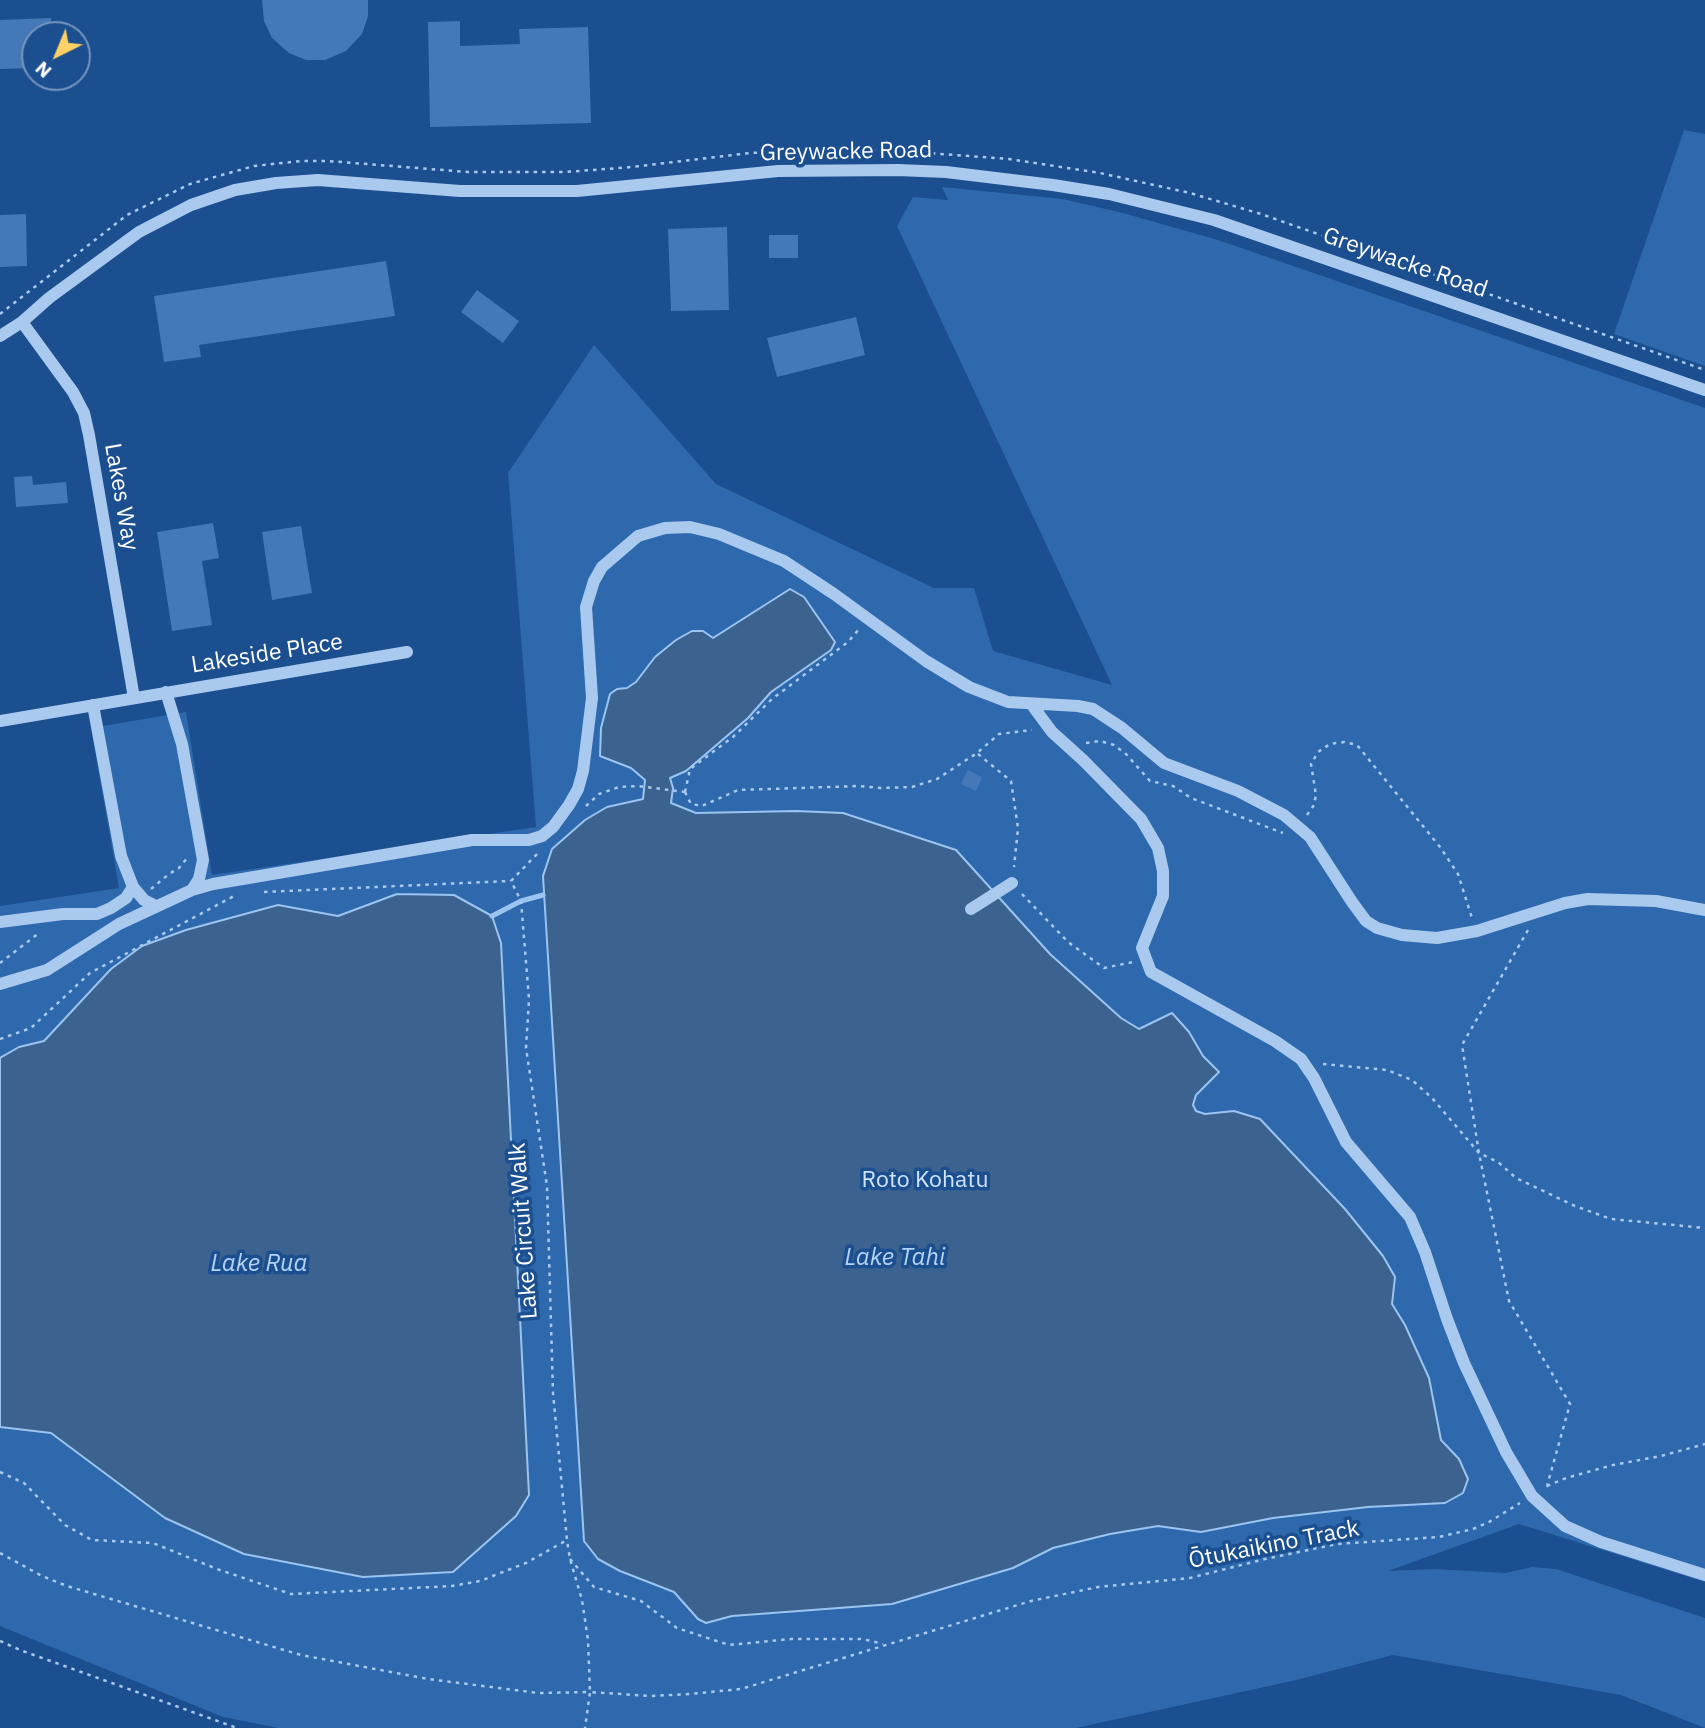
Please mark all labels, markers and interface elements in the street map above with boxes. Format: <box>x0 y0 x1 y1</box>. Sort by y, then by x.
north arrow <box>21 21 91 91</box>
text: N <box>30 56 56 83</box>
street label: Greywacke Road <box>760 137 932 167</box>
street label: Greywacke Road <box>1319 222 1491 304</box>
street label: Lakes Way <box>98 441 144 553</box>
street label: Lakeside Place <box>189 628 345 680</box>
street label: Lake Circuit Walk <box>504 1142 544 1320</box>
park label: Roto Kohatu <box>862 1166 988 1194</box>
water label: Lake Tahi <box>845 1244 945 1272</box>
water label: Lake Rua <box>210 1250 308 1278</box>
street label: Ōtukaikino Track <box>1186 1515 1362 1575</box>

